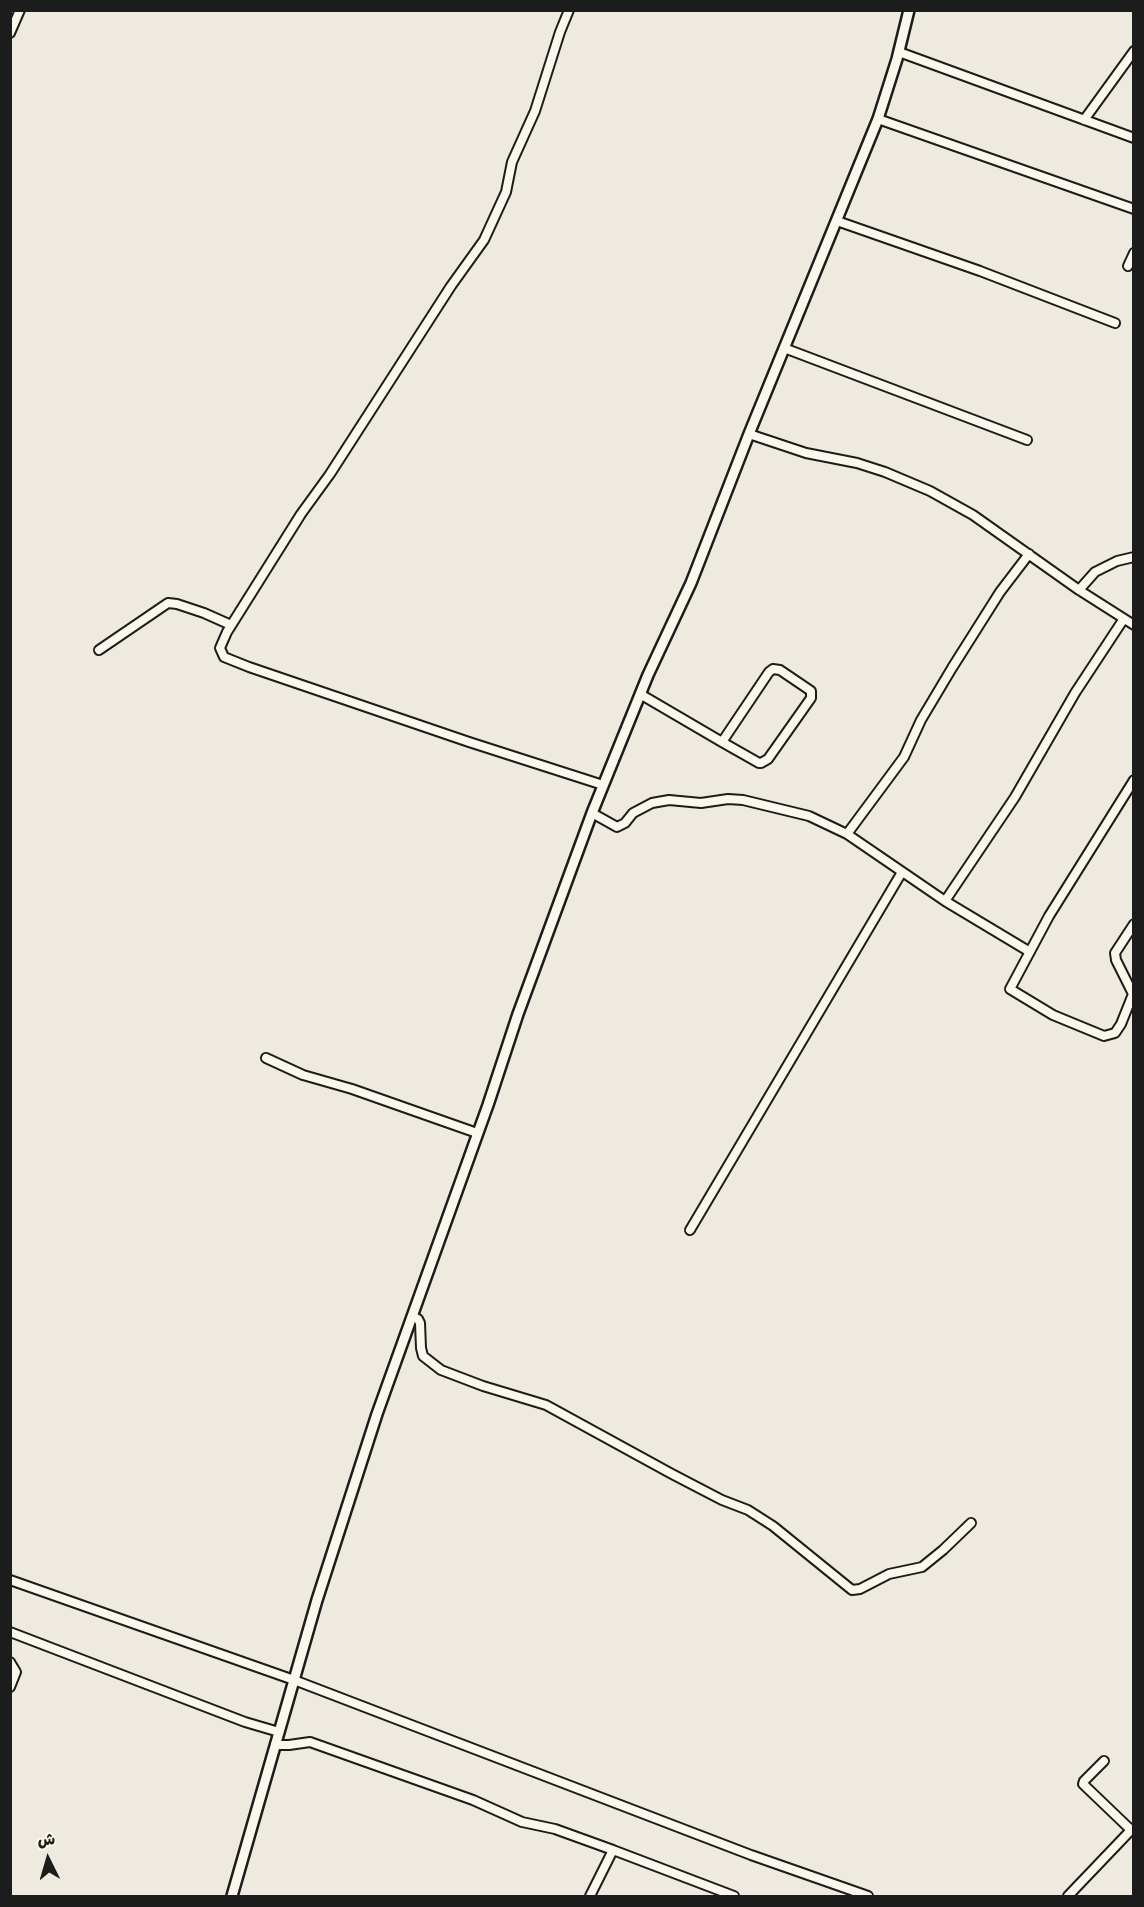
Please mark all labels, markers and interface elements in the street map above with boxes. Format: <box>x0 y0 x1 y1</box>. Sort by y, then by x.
north arrow <box>18 1829 78 1889</box>
text: ش <box>37 1829 56 1852</box>

